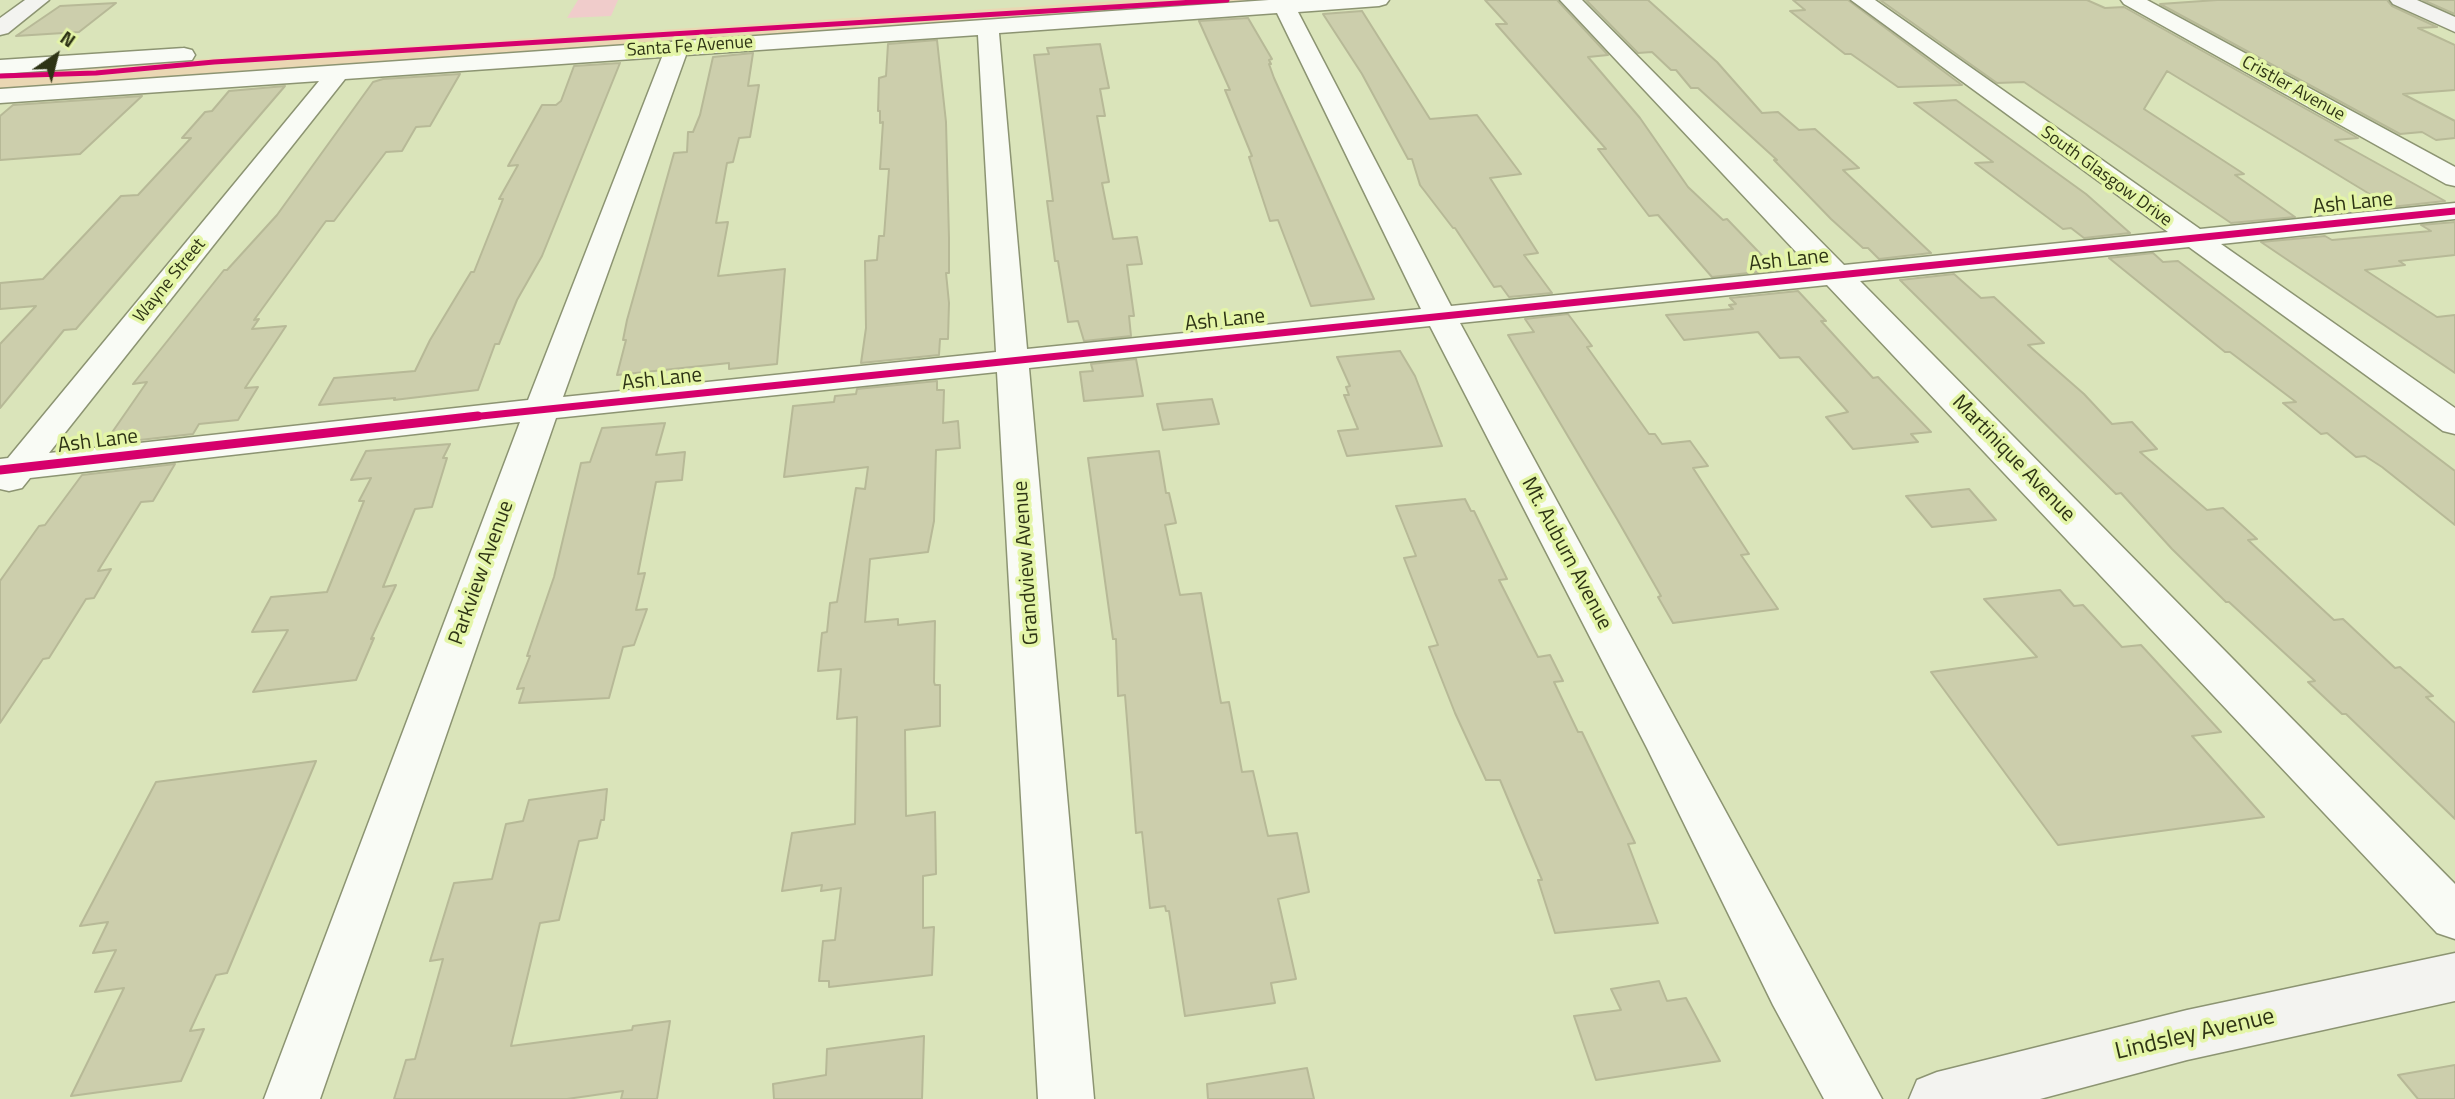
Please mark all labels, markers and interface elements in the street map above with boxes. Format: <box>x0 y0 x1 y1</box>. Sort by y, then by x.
north arrow <box>21 21 91 91</box>
text: N <box>55 23 82 54</box>
street label: Santa Fe Avenue <box>626 32 754 62</box>
street label: Cristler Avenue <box>2238 52 2348 126</box>
street label: South Glasgow Drive <box>2036 122 2176 232</box>
street label: Ash Lane <box>2312 187 2394 221</box>
street label: Wayne Street <box>129 234 211 328</box>
street label: Ash Lane <box>1748 244 1830 278</box>
street label: Ash Lane <box>1184 304 1266 338</box>
street label: Ash Lane <box>621 363 703 397</box>
street label: Martinique Avenue <box>1946 390 2080 528</box>
street label: Ash Lane <box>56 425 140 459</box>
street label: Mt. Auburn Avenue <box>1515 474 1617 634</box>
street label: Grandview Avenue <box>1009 480 1045 646</box>
street label: Parkview Avenue <box>444 497 520 649</box>
street label: Lindsley Avenue <box>2112 1003 2278 1067</box>

